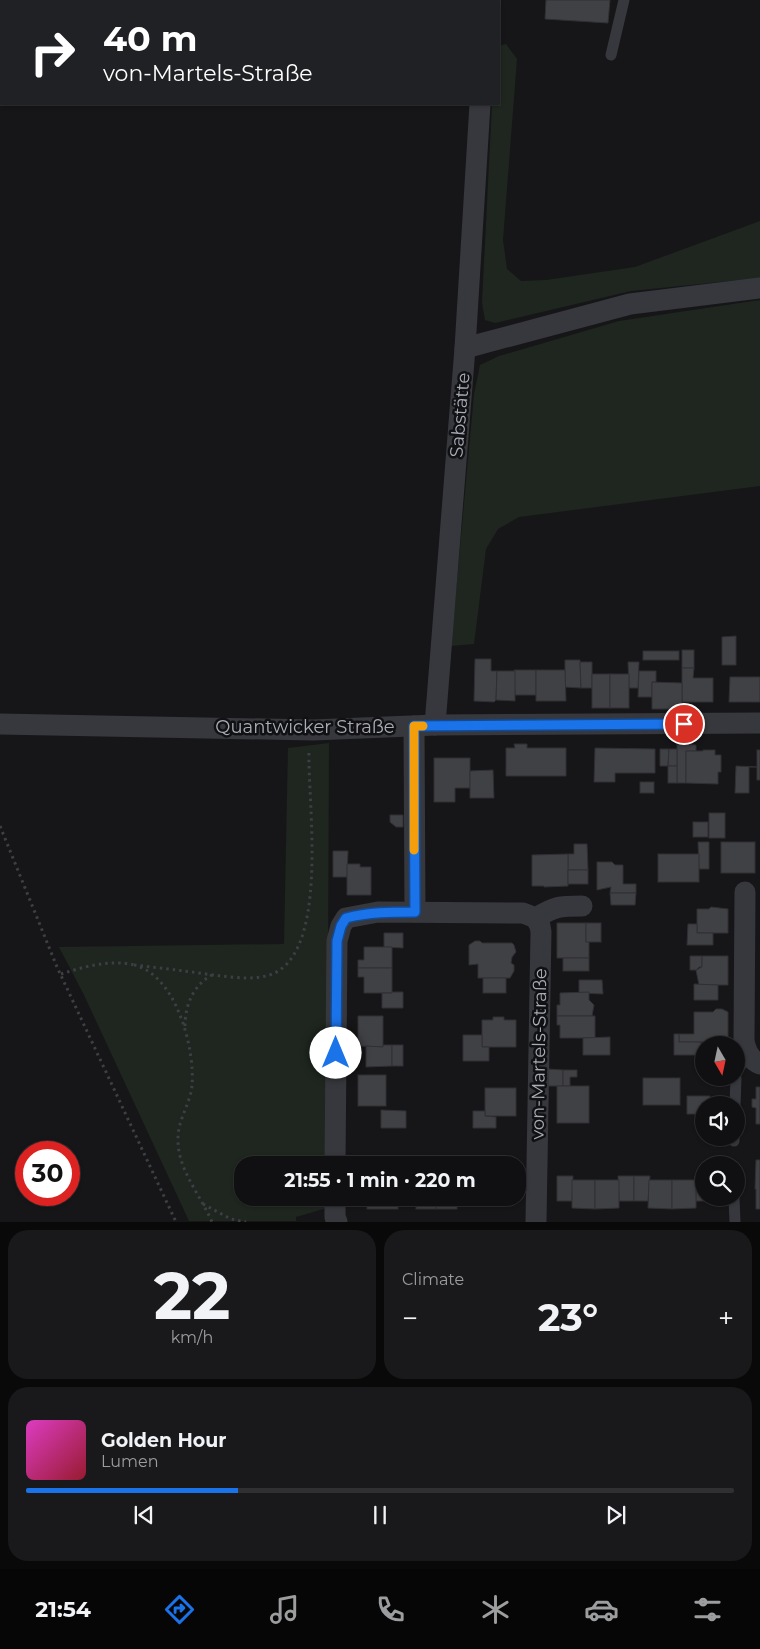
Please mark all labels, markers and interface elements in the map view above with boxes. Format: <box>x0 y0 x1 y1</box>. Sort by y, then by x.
text: 40 m <box>103 17 198 60</box>
icon: right <box>20 20 85 85</box>
text: von-Martels-Straße <box>103 60 313 87</box>
street label: Sabstätte <box>445 372 475 458</box>
pin <box>663 703 705 745</box>
icon: arrive <box>670 710 698 738</box>
street label: Quantwicker Straße <box>215 716 395 738</box>
street label: von-Martels-Straße <box>527 968 551 1140</box>
position arrow <box>309 1026 361 1078</box>
north arrow <box>695 1036 745 1086</box>
map controls <box>695 1036 745 1206</box>
button: sound <box>695 1096 745 1146</box>
speed limit sign: 30 <box>15 1141 80 1206</box>
button: search <box>695 1156 745 1206</box>
text: 21:55 · 1 min · 220 m <box>284 1169 476 1192</box>
text: 22 <box>154 1256 230 1335</box>
text: Climate <box>402 1270 464 1289</box>
text: 23° <box>538 1294 598 1341</box>
text: − <box>402 1301 418 1335</box>
text: + <box>718 1301 734 1335</box>
text: km/h <box>171 1328 213 1347</box>
text: Golden Hour <box>101 1429 227 1452</box>
text: Lumen <box>101 1452 159 1471</box>
icon: previous <box>130 1501 158 1529</box>
icon: pause <box>366 1501 394 1529</box>
icon: next <box>602 1501 630 1529</box>
icon: directions <box>162 1592 197 1627</box>
icon: music <box>267 1592 302 1627</box>
icon: phone <box>373 1592 408 1627</box>
icon: climate <box>478 1592 513 1627</box>
icon: car <box>584 1592 619 1627</box>
icon: filters <box>690 1592 725 1627</box>
text: 21:54 <box>35 1596 91 1623</box>

